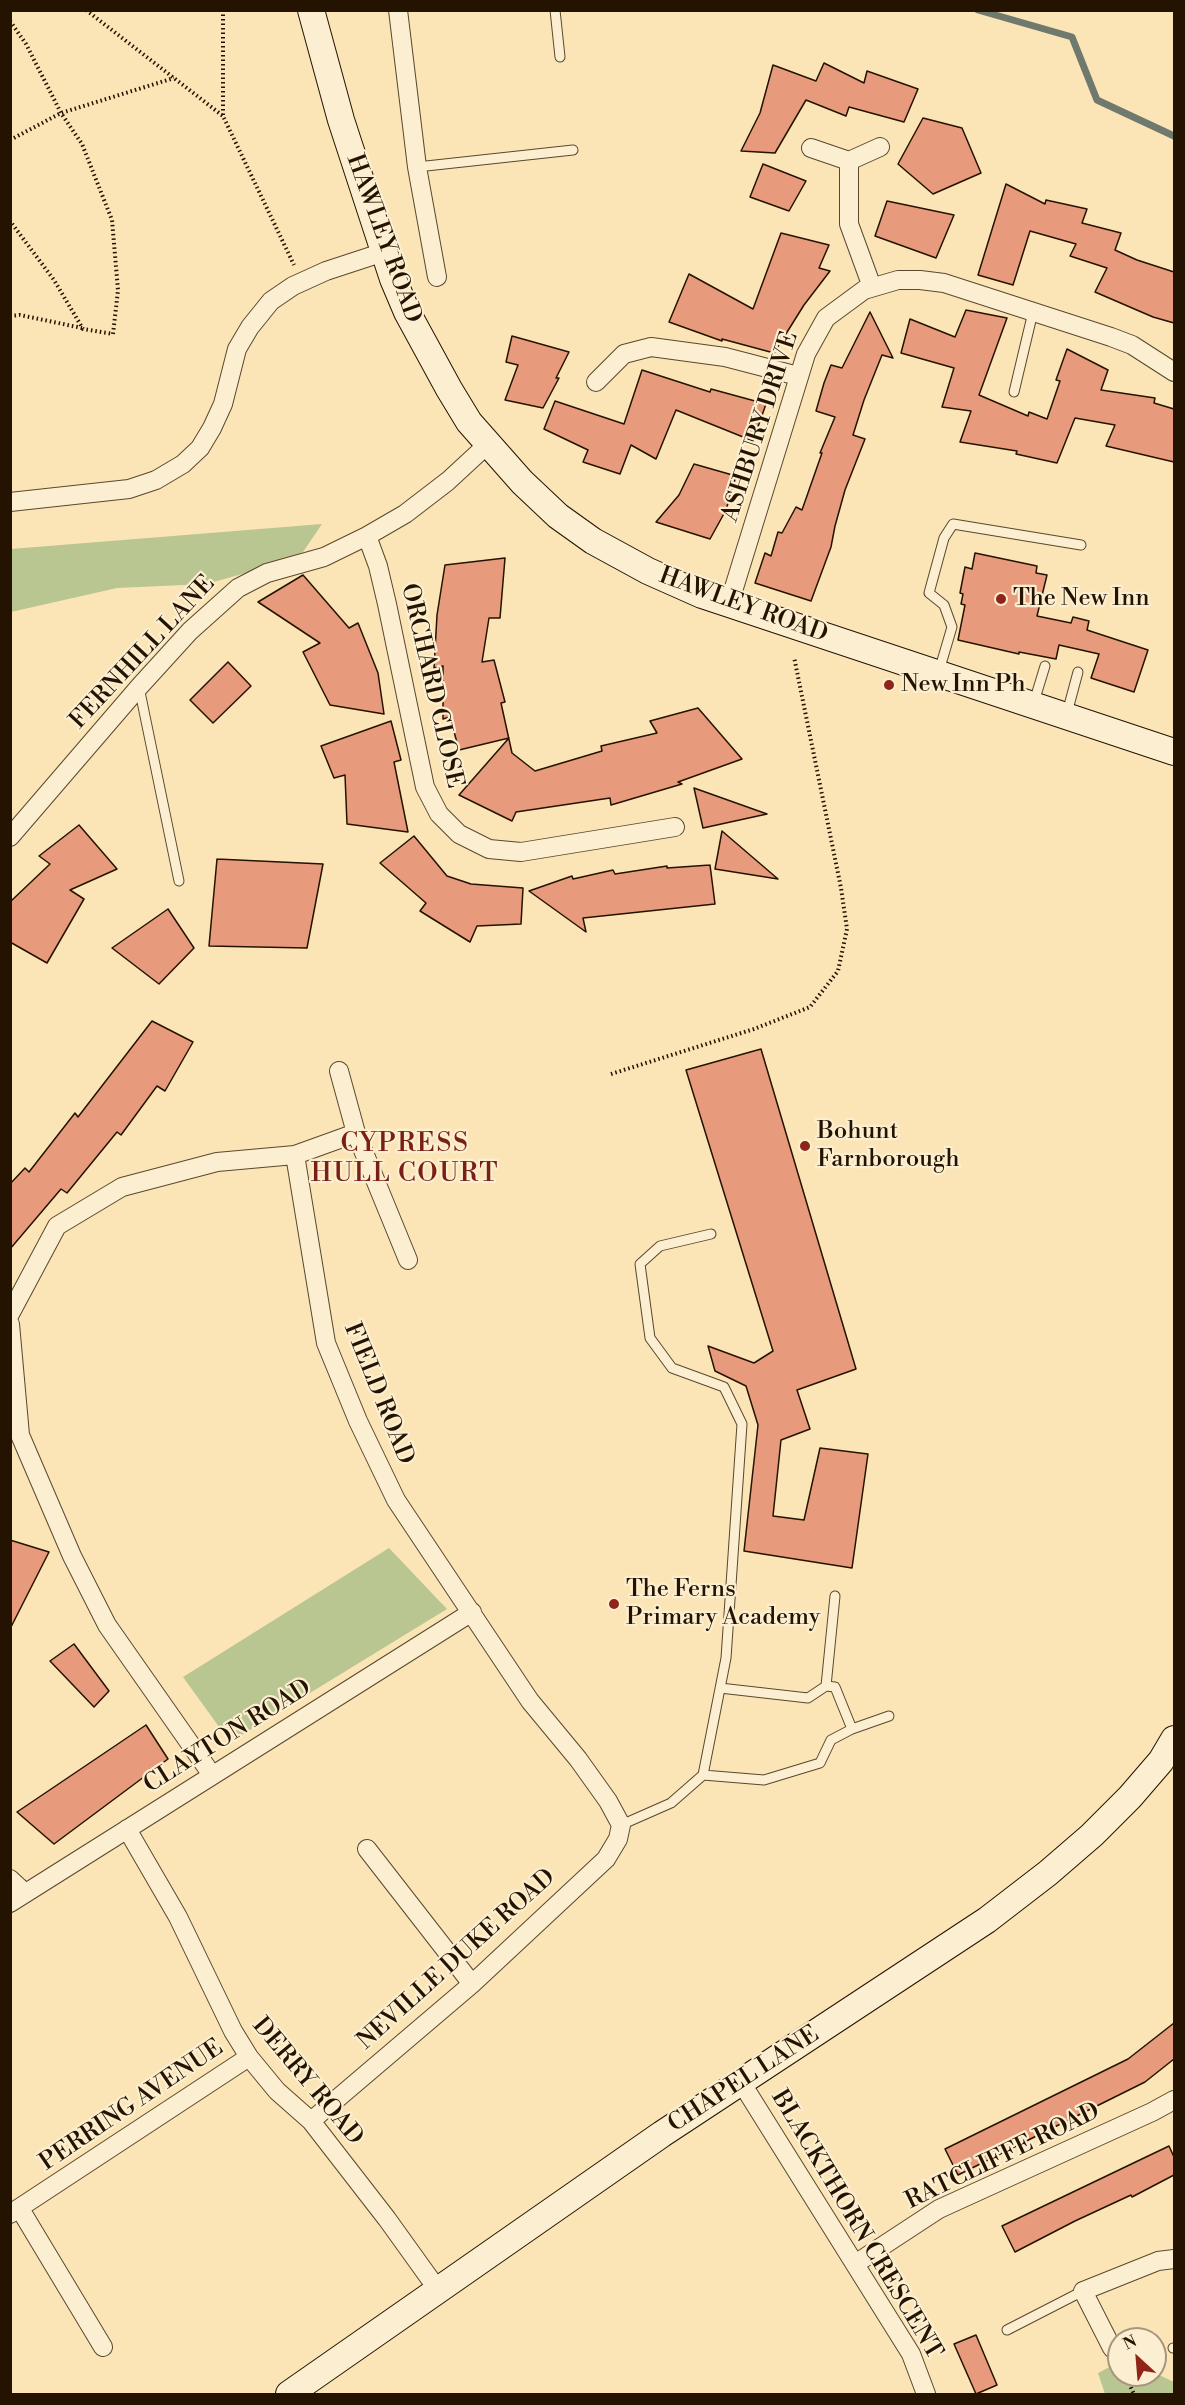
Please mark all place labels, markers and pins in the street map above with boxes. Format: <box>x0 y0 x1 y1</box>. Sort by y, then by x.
place label: The New Inn <box>1013 585 1150 613</box>
marker: The New Inn <box>994 592 1008 606</box>
place label: New Inn Ph <box>901 671 1025 699</box>
marker: New Inn Ph <box>882 678 896 692</box>
place label: Bohunt Farnborough <box>817 1118 960 1174</box>
marker: Bohunt Farnborough <box>798 1139 812 1153</box>
place label: The Ferns Primary Academy <box>626 1576 820 1632</box>
marker: The Ferns Primary Academy <box>607 1597 621 1611</box>

